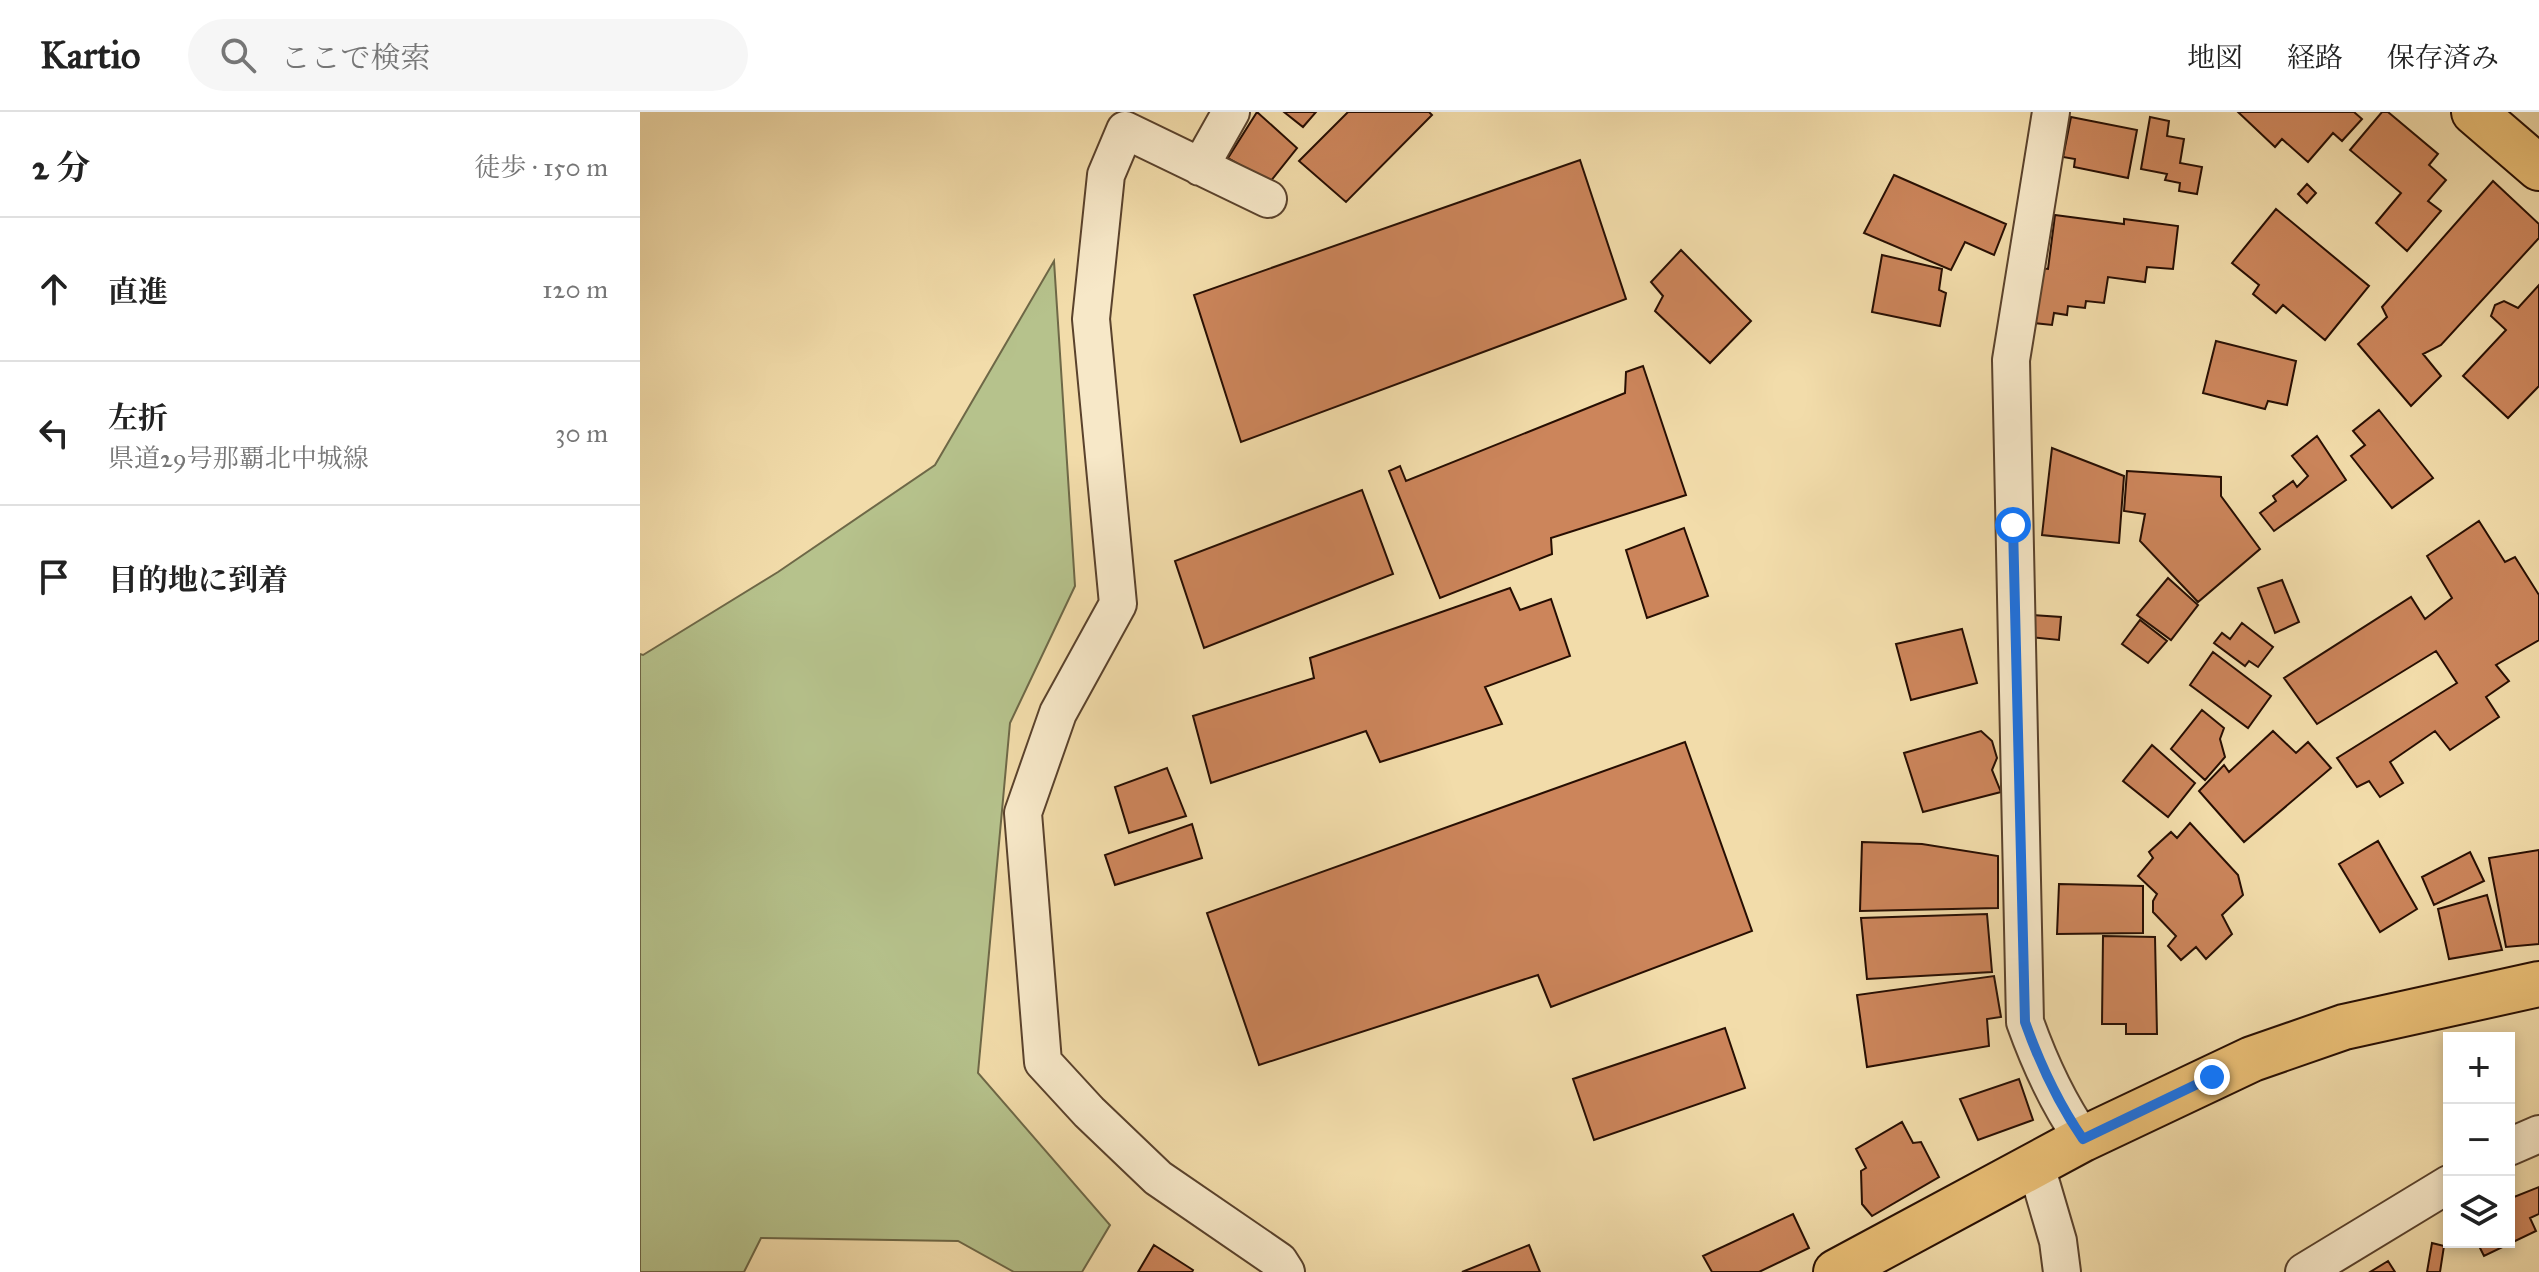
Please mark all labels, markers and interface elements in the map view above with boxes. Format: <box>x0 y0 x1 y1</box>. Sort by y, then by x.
search box <box>188 19 748 91</box>
text: Kartio <box>40 32 140 78</box>
icon: search <box>216 33 260 77</box>
text: ここで検索 <box>280 40 430 76</box>
text: 地図 <box>2187 40 2243 75</box>
text: 経路 <box>2287 40 2343 75</box>
text: 保存済み <box>2387 40 2499 75</box>
text: 2 分 <box>32 147 90 188</box>
text: 徒歩 · 150 m <box>474 151 608 183</box>
icon: ahead <box>32 267 76 311</box>
text: 120 m <box>542 273 608 305</box>
text: 直進 <box>108 274 168 310</box>
text: 左折 <box>108 400 168 436</box>
icon: left <box>32 411 76 455</box>
text: 30 m <box>555 417 608 449</box>
text: 県道29号那覇北中城線 <box>108 442 369 474</box>
route start <box>1995 507 2031 543</box>
icon: arrive <box>32 555 76 599</box>
text: 目的地に到着 <box>108 562 288 598</box>
map controls <box>2443 1032 2515 1248</box>
button: + <box>2443 1032 2515 1104</box>
route end <box>2194 1059 2230 1095</box>
button: − <box>2443 1104 2515 1176</box>
button: layers <box>2443 1176 2515 1248</box>

